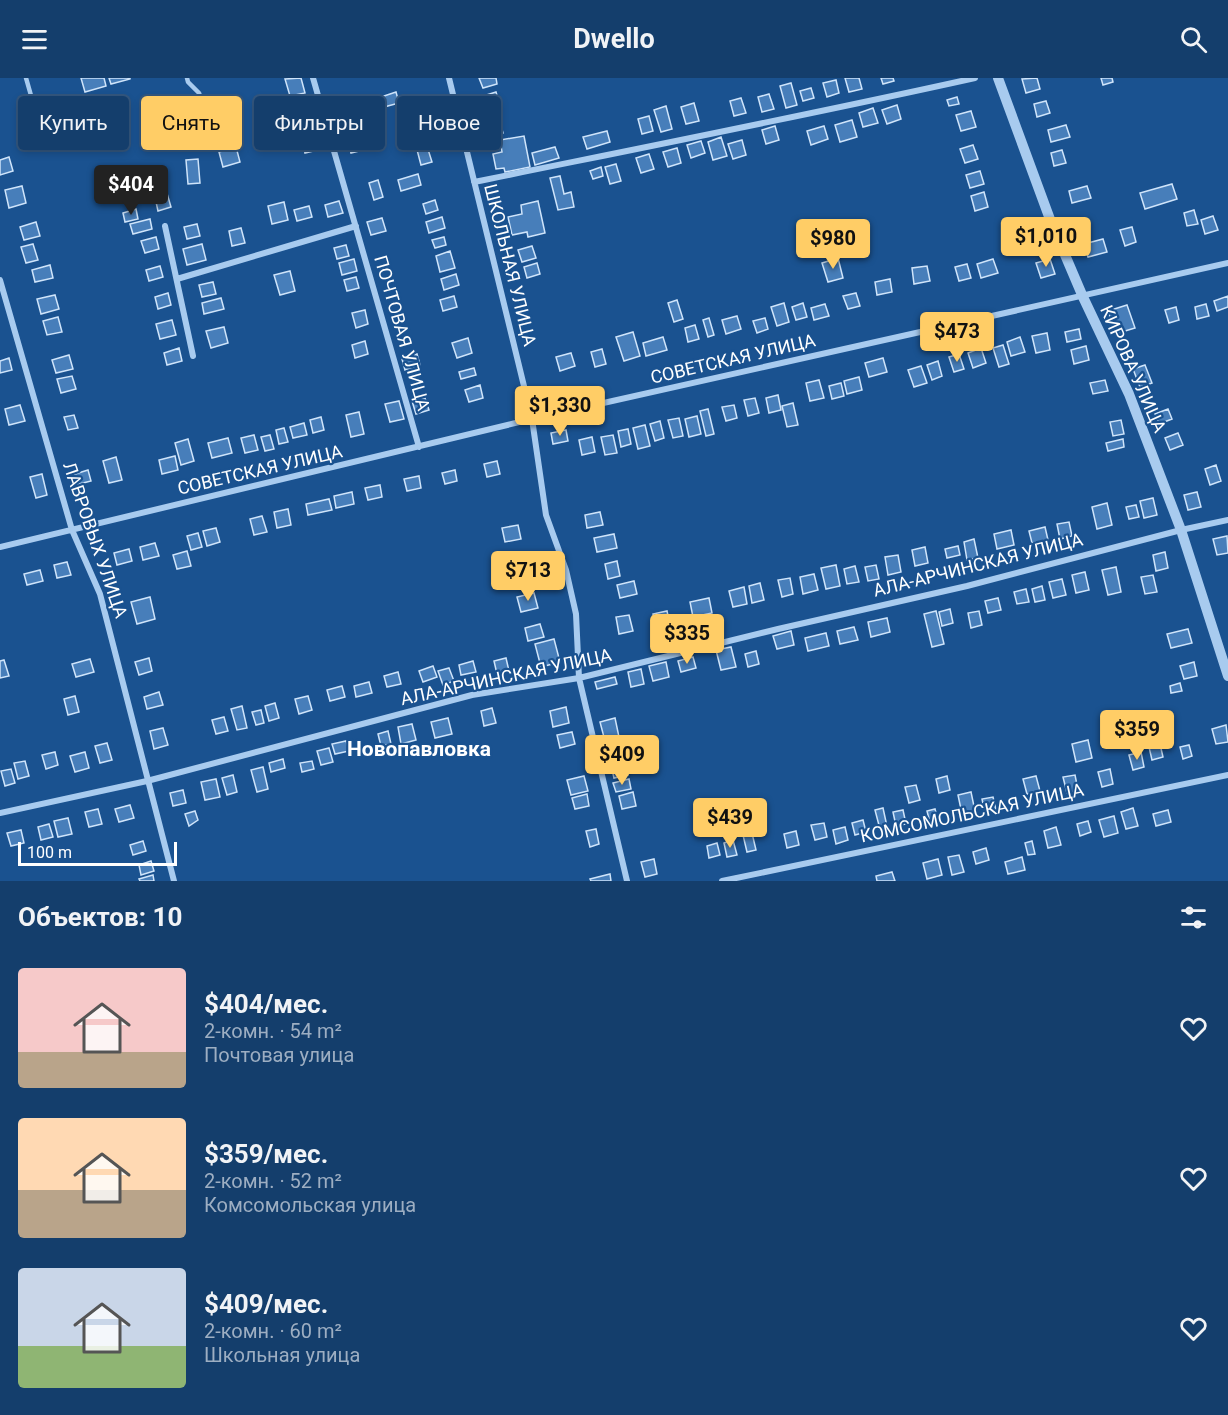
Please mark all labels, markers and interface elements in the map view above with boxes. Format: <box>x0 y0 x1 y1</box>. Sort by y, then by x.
icon: menu <box>18 23 51 56</box>
text: Dwello <box>573 23 655 55</box>
icon: search <box>1177 23 1210 56</box>
chip: Купить <box>18 96 129 150</box>
chip: Снять <box>141 96 242 150</box>
chip: Фильтры <box>254 96 385 150</box>
chip: Новое <box>397 96 501 150</box>
pin: $404 <box>95 165 167 216</box>
text: $404 <box>108 172 154 196</box>
street label: ШКОЛЬНАЯ УЛИЦА <box>480 182 541 348</box>
pin: $1,010 <box>997 217 1095 268</box>
pin: $980 <box>797 219 869 270</box>
text: $1,010 <box>1015 224 1077 248</box>
text: $980 <box>810 226 856 250</box>
street label: ПОЧТОВАЯ УЛИЦА <box>370 253 435 413</box>
street label: КИРОВА УЛИЦА <box>1096 302 1171 436</box>
pin: $473 <box>921 312 993 363</box>
text: $473 <box>934 319 980 343</box>
street label: СОВЕТСКАЯ УЛИЦА <box>648 329 818 388</box>
pin: $1,330 <box>511 386 609 437</box>
text: $1,330 <box>529 393 591 417</box>
street label: СОВЕТСКАЯ УЛИЦА <box>175 440 345 499</box>
street label: ЛАВРОВЫХ УЛИЦА <box>59 459 132 621</box>
street label: АЛА-АРЧИНСКАЯ УЛИЦА <box>871 528 1085 601</box>
pin: $713 <box>492 551 564 602</box>
text: $713 <box>505 558 551 582</box>
pin: $335 <box>651 614 723 665</box>
text: $335 <box>664 621 710 645</box>
street label: АЛА-АРЧИНСКАЯ УЛИЦА <box>399 644 614 709</box>
pin: $359 <box>1101 710 1173 761</box>
text: $359 <box>1114 717 1160 741</box>
pin: $409 <box>586 735 658 786</box>
district label: Новопавловка <box>347 737 491 761</box>
text: $409 <box>599 742 645 766</box>
street label: КОМСОМОЛЬСКАЯ УЛИЦА <box>858 779 1086 846</box>
pin: $439 <box>694 798 766 849</box>
text: $439 <box>707 805 753 829</box>
scale bar <box>18 839 177 866</box>
text: 100 m <box>27 843 72 862</box>
icon: filters <box>1177 901 1210 934</box>
text: Объектов: 10 <box>18 902 182 932</box>
text: $404/мес. <box>204 989 328 1019</box>
icon: home <box>66 992 138 1064</box>
icon: heart <box>1177 1012 1210 1045</box>
text: 2-комн. · 54 m² <box>204 1019 342 1043</box>
text: Почтовая улица <box>204 1043 354 1067</box>
text: $359/мес. <box>204 1139 328 1169</box>
icon: home <box>66 1142 138 1214</box>
icon: heart <box>1177 1162 1210 1195</box>
text: 2-комн. · 52 m² <box>204 1169 342 1193</box>
text: Комсомольская улица <box>204 1193 416 1217</box>
text: $409/мес. <box>204 1289 328 1319</box>
icon: home <box>66 1292 138 1364</box>
icon: heart <box>1177 1312 1210 1345</box>
text: 2-комн. · 60 m² <box>204 1319 342 1343</box>
text: Школьная улица <box>204 1343 360 1367</box>

